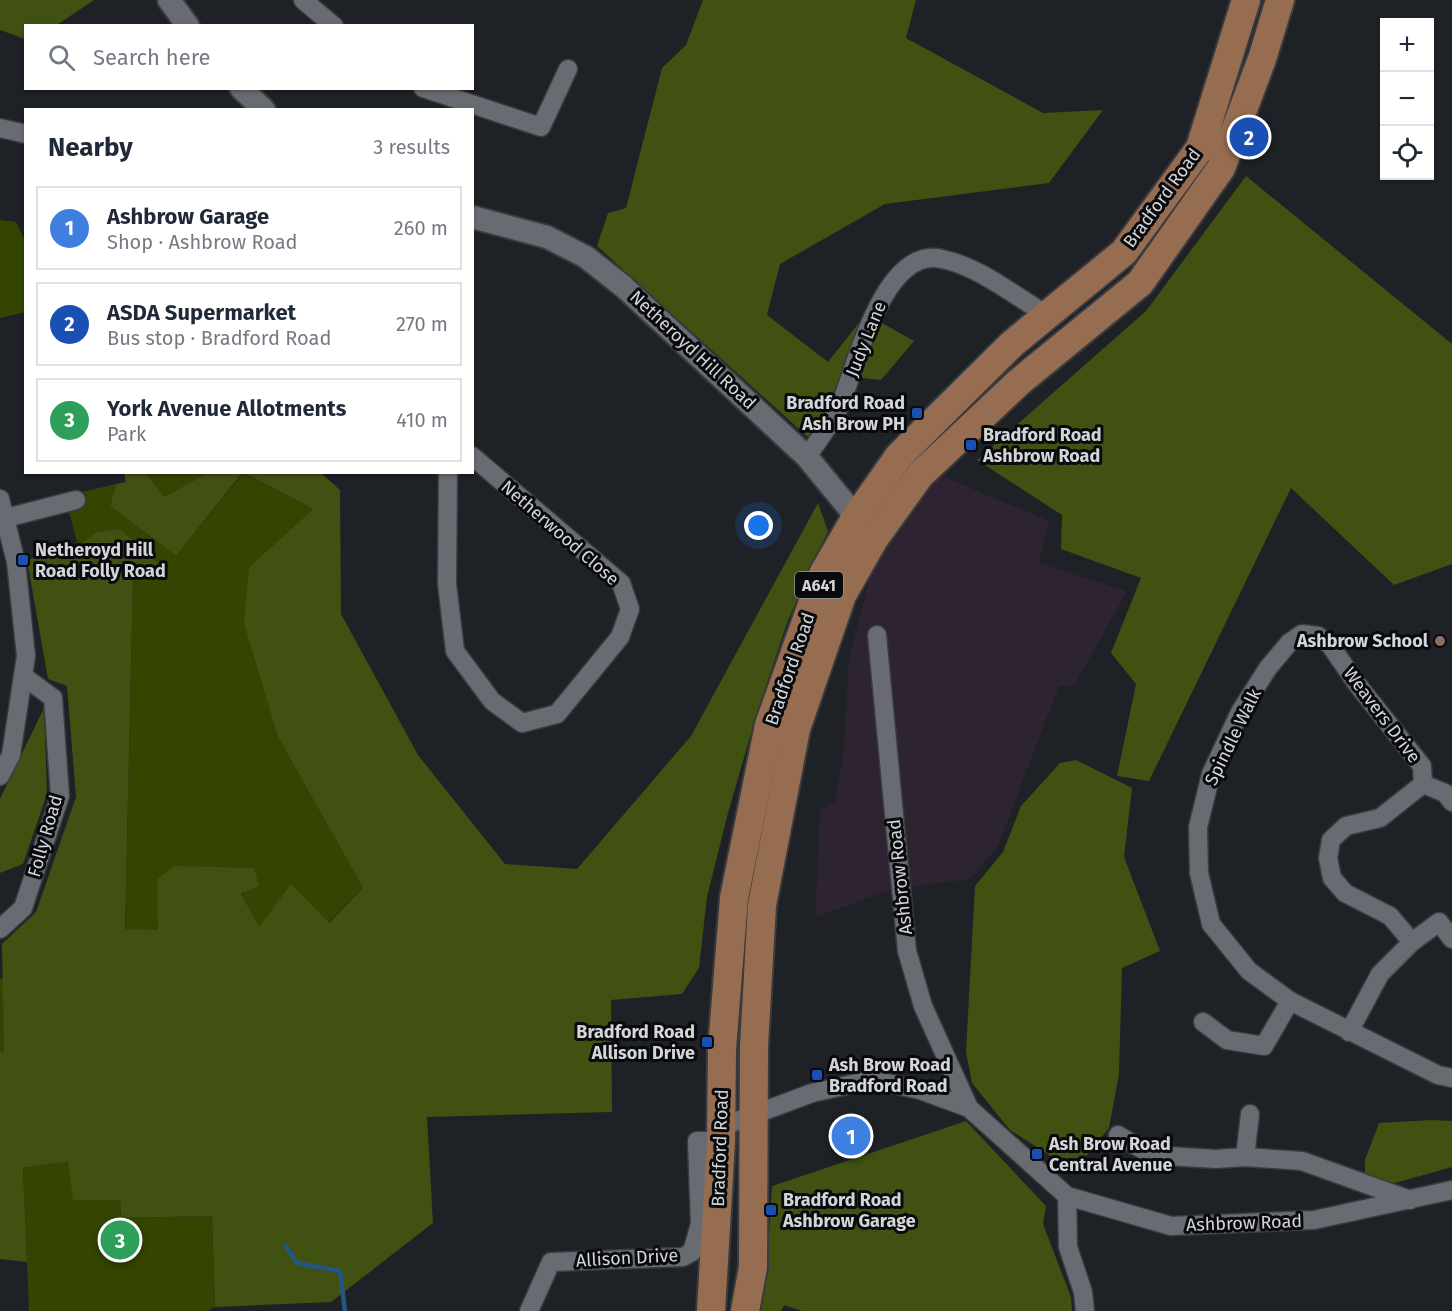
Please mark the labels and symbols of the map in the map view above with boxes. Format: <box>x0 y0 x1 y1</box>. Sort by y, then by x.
pin: 2 <box>1230 114 1268 160</box>
street label: Bradford Road <box>1119 144 1205 252</box>
street label: Netheroyd Hill Road <box>625 286 761 414</box>
street label: Judy Lane <box>841 298 891 380</box>
place label: Bradford Road Ash Brow PH <box>786 392 905 435</box>
marker: Bradford Road Ash Brow PH <box>910 406 924 420</box>
place label: Bradford Road Ashbrow Road <box>982 424 1102 467</box>
marker: Bradford Road Ashbrow Road <box>964 438 978 452</box>
street label: Netherwood Close <box>496 476 624 590</box>
your location <box>744 511 773 540</box>
place label: Netheroyd Hill Road Folly Road <box>35 539 166 582</box>
marker: Netheroyd Hill Road Folly Road <box>16 553 30 567</box>
road number: A641 <box>795 572 843 598</box>
street label: Bradford Road <box>760 610 820 728</box>
place label: Ashbrow School <box>1296 630 1429 652</box>
marker: Ashbrow School <box>1433 634 1447 648</box>
street label: Weavers Drive <box>1339 663 1425 767</box>
street label: Spindle Walk <box>1200 684 1266 789</box>
street label: Folly Road <box>23 792 67 880</box>
street label: Ashbrow Road <box>883 818 917 936</box>
place label: Bradford Road Allison Drive <box>576 1021 695 1064</box>
marker: Bradford Road Allison Drive <box>700 1035 714 1049</box>
place label: Ash Brow Road Bradford Road <box>828 1054 951 1097</box>
marker: Ash Brow Road Bradford Road <box>810 1068 824 1082</box>
street label: Bradford Road <box>707 1089 733 1207</box>
pin: 1 <box>832 1114 870 1158</box>
place label: Ash Brow Road Central Avenue <box>1048 1133 1172 1176</box>
marker: Ash Brow Road Central Avenue <box>1030 1147 1044 1161</box>
place label: Bradford Road Ashbrow Garage <box>782 1189 916 1232</box>
marker: Bradford Road Ashbrow Garage <box>764 1203 778 1217</box>
street label: Ashbrow Road <box>1186 1210 1302 1236</box>
pin: 3 <box>100 1218 140 1262</box>
street label: Allison Drive <box>575 1244 679 1272</box>

